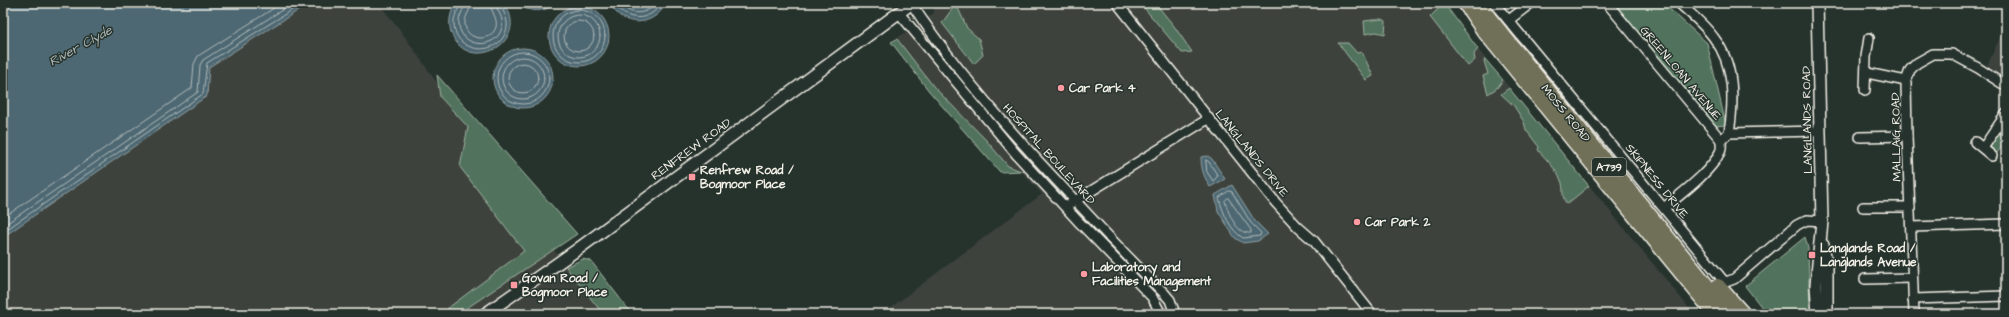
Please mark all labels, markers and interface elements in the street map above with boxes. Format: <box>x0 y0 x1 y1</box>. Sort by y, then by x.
water label: River Clyde <box>46 21 117 71</box>
street label: GREENLOAN AVENUE <box>1636 22 1725 124</box>
street label: LANGLANDS ROAD <box>1798 66 1817 174</box>
place label: Car Park 4 <box>1069 80 1137 97</box>
street label: MOSS ROAD <box>1537 81 1594 146</box>
marker: Car Park 4 <box>1056 83 1066 93</box>
street label: MALLAIG ROAD <box>1887 92 1906 182</box>
street label: HOSPITAL BOULEVARD <box>998 100 1099 209</box>
street label: LANGLANDS DRIVE <box>1211 106 1292 201</box>
street label: RENFREW ROAD <box>648 114 735 184</box>
street label: SKIPNESS DRIVE <box>1621 140 1692 222</box>
road number: A739 <box>1592 158 1626 176</box>
place label: Renfrew Road / Bogmoor Place <box>700 162 794 195</box>
marker: Renfrew Road / Bogmoor Place <box>687 172 697 182</box>
place label: Car Park 2 <box>1365 214 1431 231</box>
marker: Car Park 2 <box>1352 217 1362 227</box>
place label: Langlands Road / Langlands Avenue <box>1820 240 1917 273</box>
marker: Langlands Road / Langlands Avenue <box>1807 250 1817 260</box>
place label: Laboratory and Facilities Management <box>1092 259 1211 292</box>
marker: Laboratory and Facilities Management <box>1079 269 1089 279</box>
place label: Govan Road / Bogmoor Place <box>522 270 608 303</box>
marker: Govan Road / Bogmoor Place <box>509 280 519 290</box>

